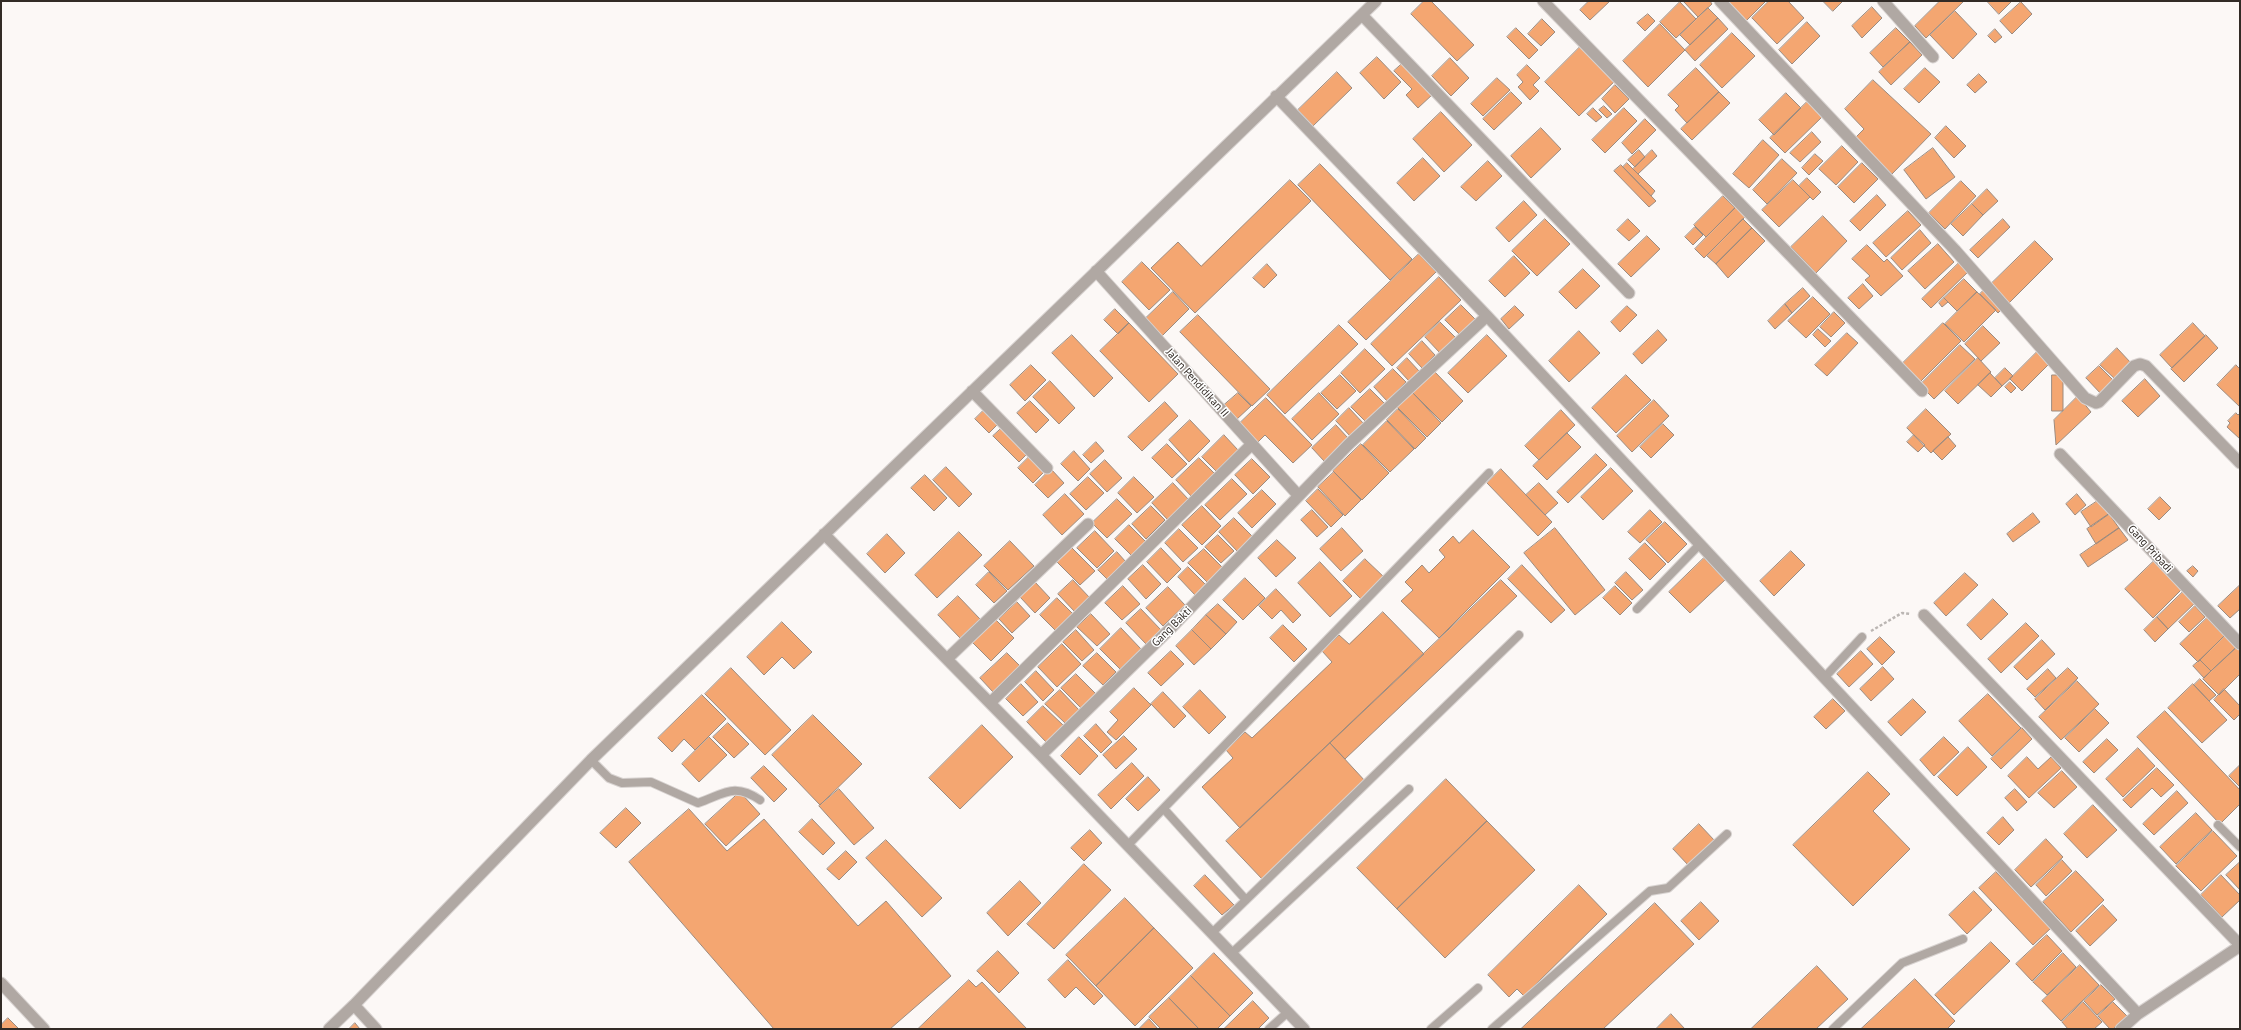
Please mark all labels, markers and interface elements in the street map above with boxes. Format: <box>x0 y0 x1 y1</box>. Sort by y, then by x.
street label: Jalan Pendidikan II <box>1163 346 1231 420</box>
street label: Gang Pribadi <box>2125 523 2175 575</box>
street label: Gang Bakti <box>1149 604 1195 650</box>

